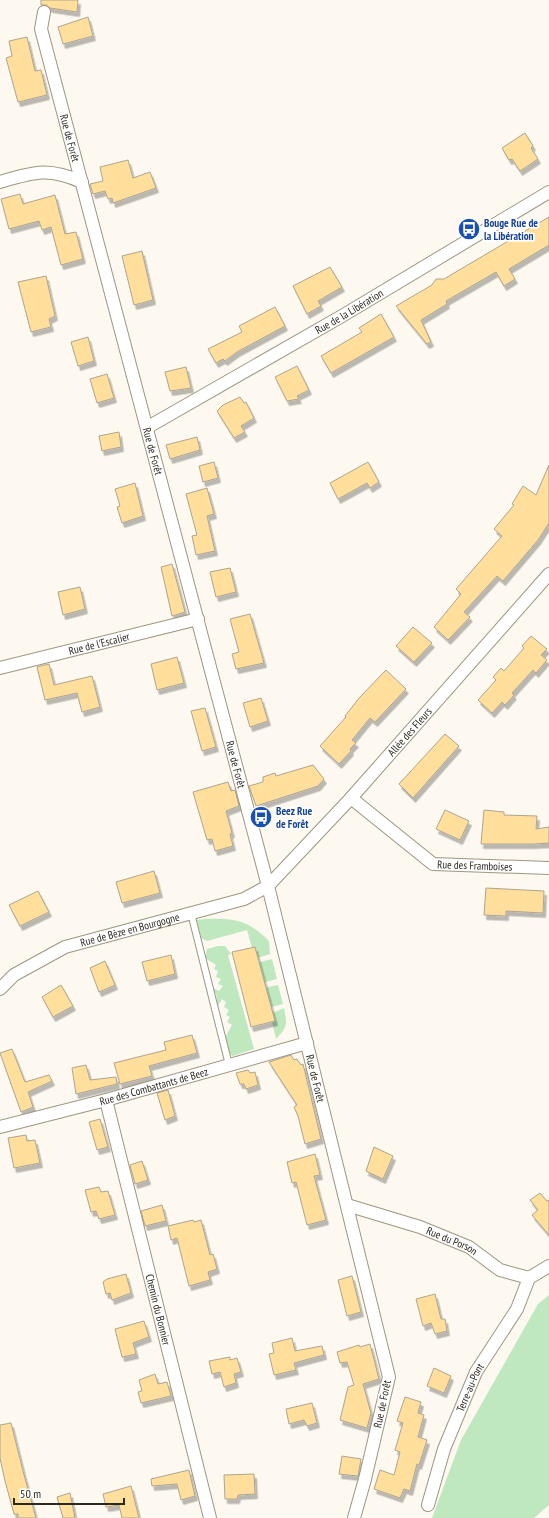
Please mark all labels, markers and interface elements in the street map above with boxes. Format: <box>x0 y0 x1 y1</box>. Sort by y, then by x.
street label: Rue de Forêt <box>57 113 83 163</box>
bus stop icon: Bouge Rue de la Libération <box>456 216 482 242</box>
place label: Bouge Rue de la Libération <box>484 216 538 243</box>
street label: Rue de la Libération <box>313 286 386 337</box>
street label: Rue de Forêt <box>140 426 166 476</box>
street label: Rue de l'Escalier <box>67 629 131 658</box>
street label: Allée des Fleurs <box>384 704 435 759</box>
street label: Rue de Forêt <box>223 739 249 790</box>
bus stop icon: Beez Rue de Forêt <box>248 804 274 830</box>
place label: Beez Rue de Forêt <box>276 804 312 831</box>
street label: Rue des Framboises <box>437 857 513 874</box>
street label: Rue de Bèze en Bourgogne <box>79 910 181 950</box>
street label: Rue de Forêt <box>303 1053 328 1104</box>
street label: Rue des Combattants de Beez <box>98 1064 210 1108</box>
street label: Rue du Porson <box>424 1223 481 1258</box>
street label: Chemin du Bonnier <box>143 1273 174 1347</box>
street label: Terre-au-Pont <box>453 1360 487 1414</box>
street label: Rue de Forêt <box>370 1379 394 1429</box>
scale bar <box>14 1480 124 1506</box>
text: 50 m <box>20 1486 41 1501</box>

